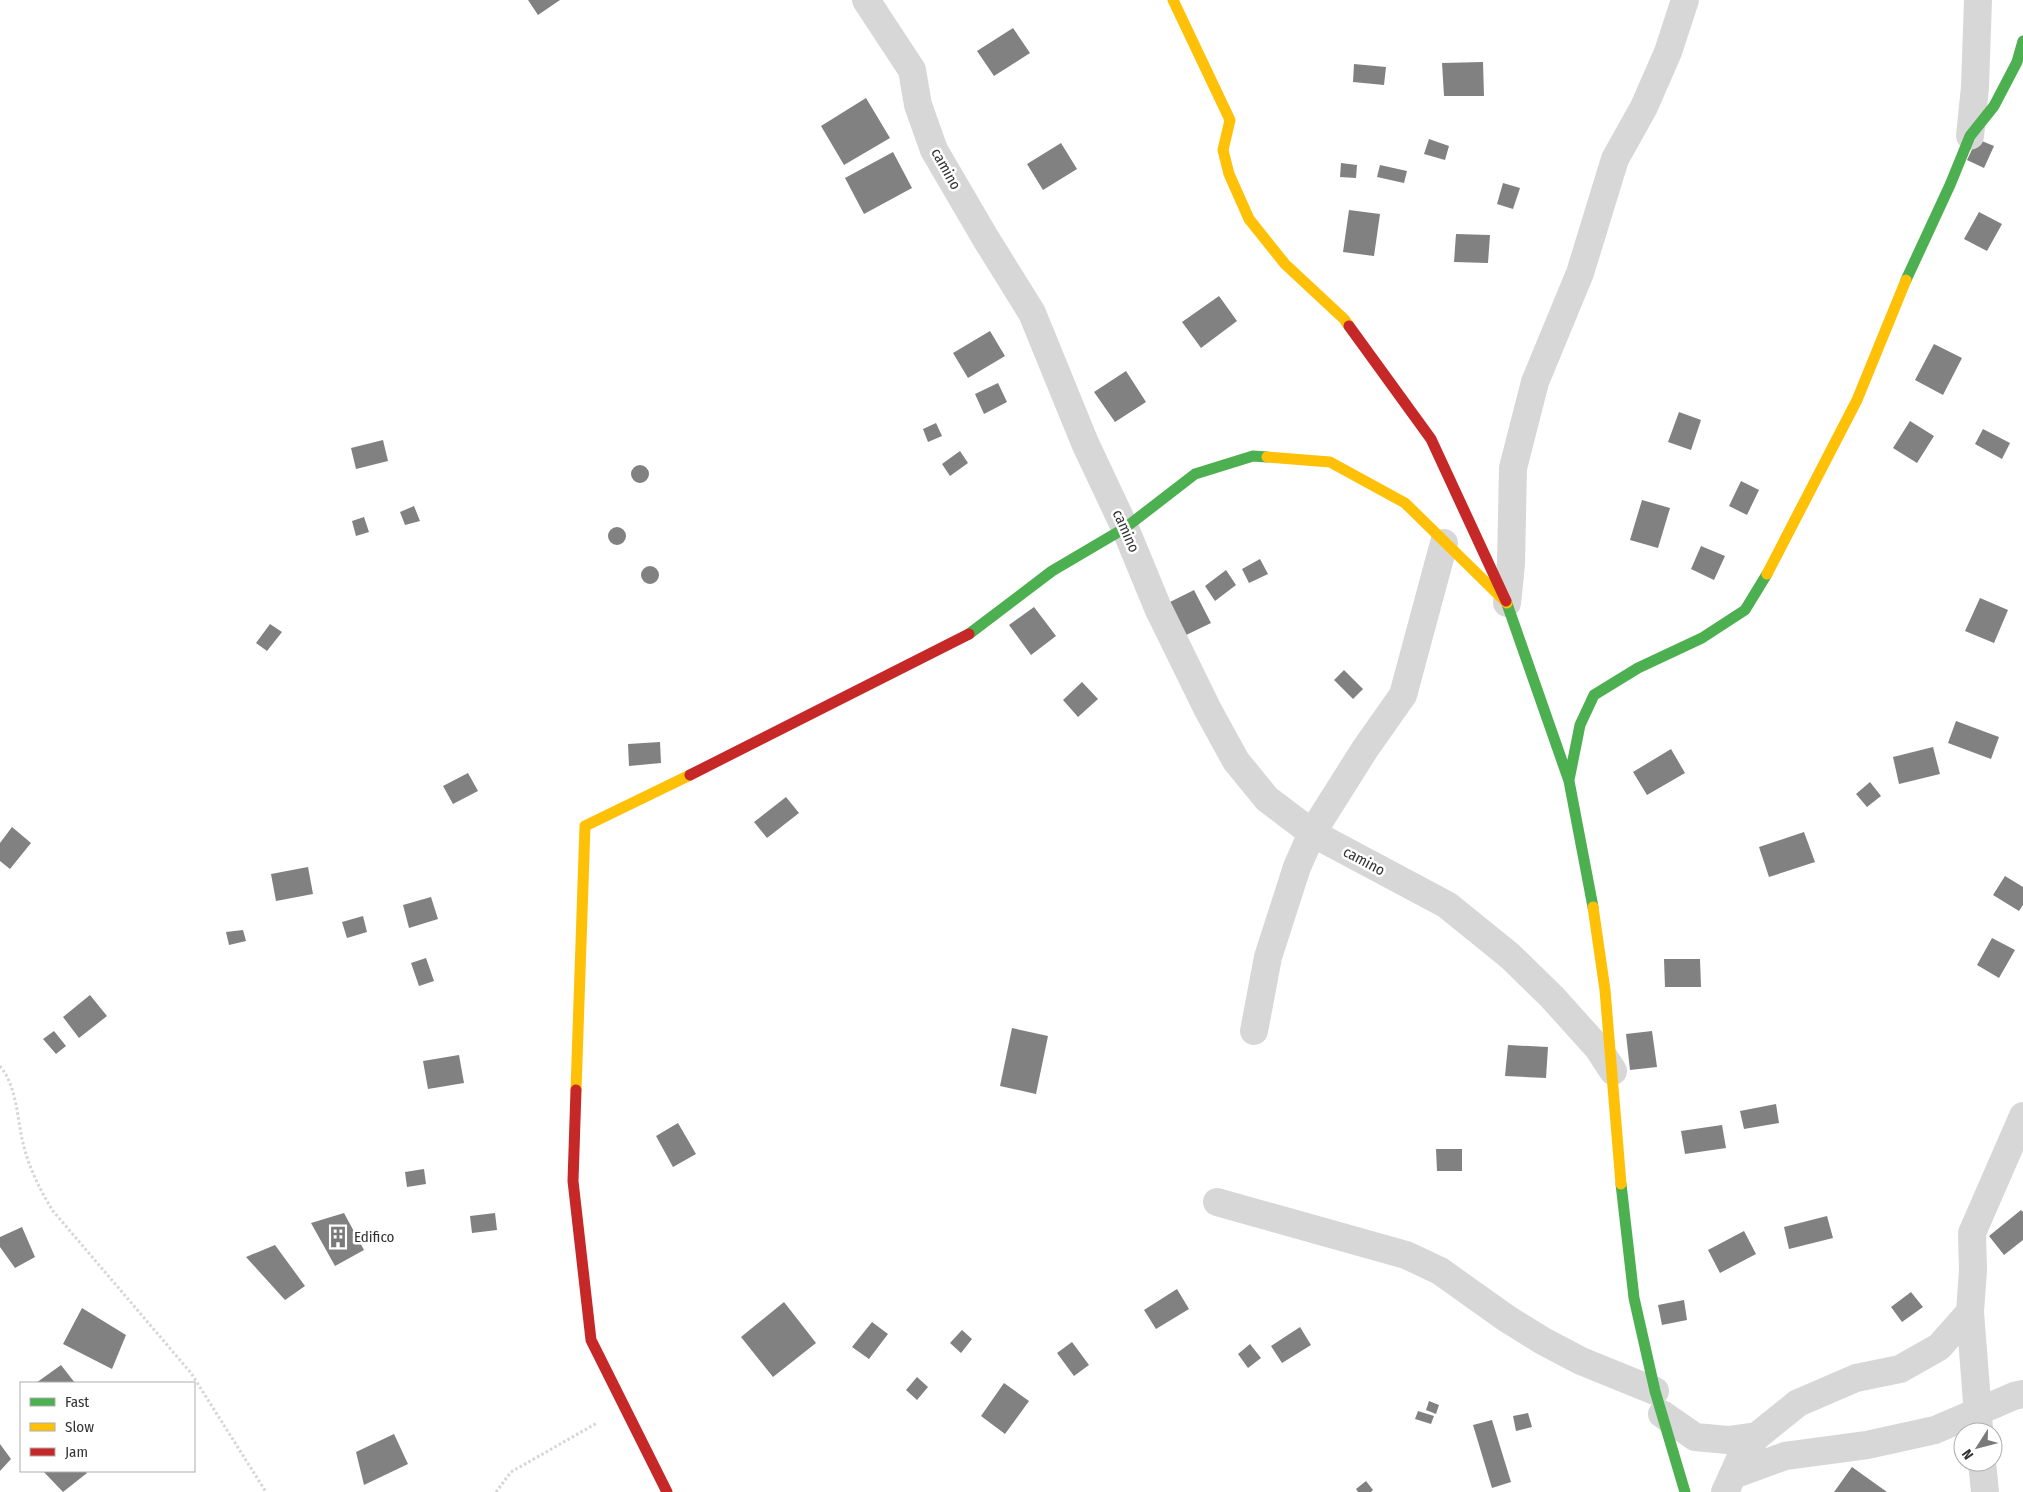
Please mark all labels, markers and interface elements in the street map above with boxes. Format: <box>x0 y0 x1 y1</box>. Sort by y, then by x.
street label: camino <box>927 145 965 193</box>
street label: camino <box>1109 507 1143 555</box>
street label: camino <box>1340 843 1388 879</box>
building icon: Edifico <box>325 1224 351 1250</box>
place label: Edifico <box>354 1228 395 1246</box>
legend <box>20 1382 195 1472</box>
text: Fast <box>65 1393 89 1411</box>
text: Slow <box>65 1418 94 1436</box>
north arrow <box>1953 1422 2003 1472</box>
text: Jam <box>65 1443 88 1461</box>
text: N <box>1959 1446 1977 1463</box>

